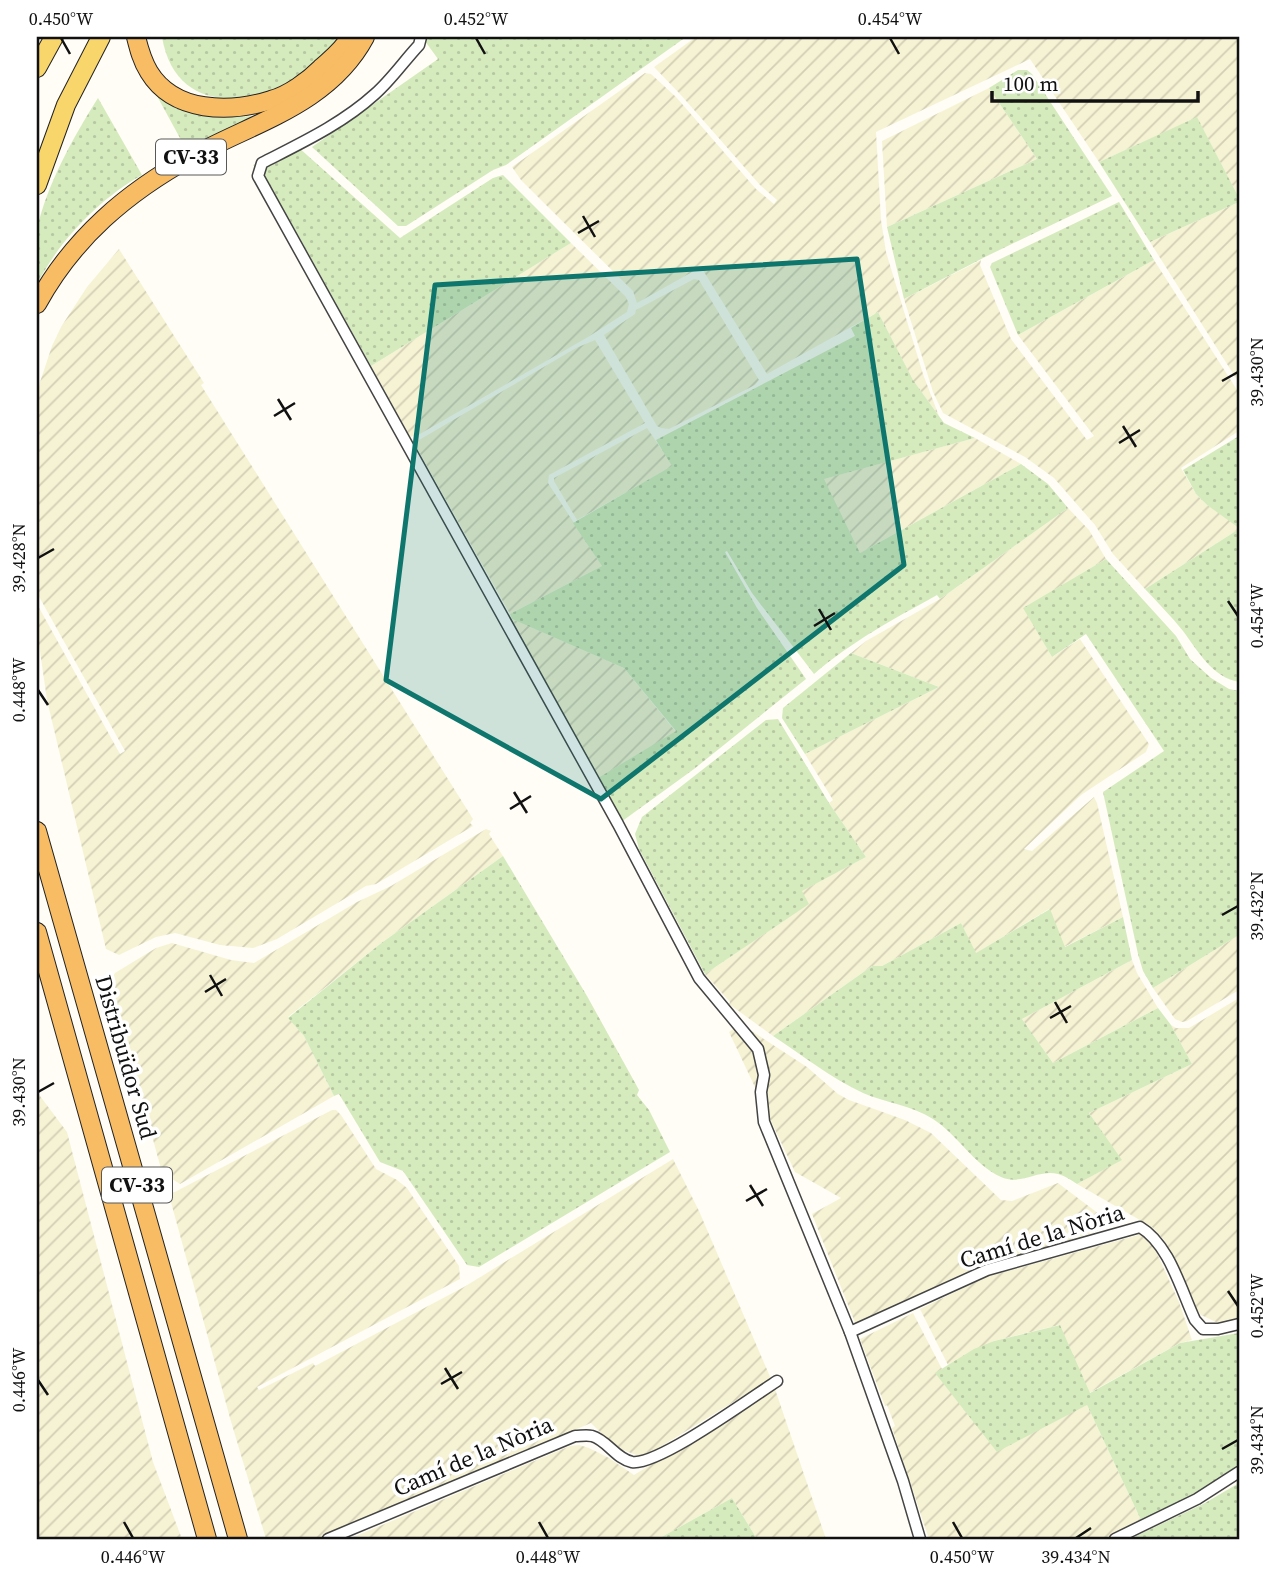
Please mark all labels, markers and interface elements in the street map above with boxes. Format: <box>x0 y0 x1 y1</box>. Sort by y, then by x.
text: 0.450°W <box>29 6 94 31</box>
text: 0.452°W <box>444 6 509 31</box>
text: 0.454°W <box>858 6 923 31</box>
scale bar <box>992 60 1199 104</box>
text: 100 m <box>1003 69 1058 98</box>
road number: CV-33 <box>156 140 226 174</box>
text: 39.430°N <box>1244 337 1269 407</box>
text: 39.428°N <box>6 523 31 593</box>
text: 0.454°W <box>1244 583 1269 648</box>
text: 0.448°W <box>6 657 31 722</box>
text: 39.432°N <box>1244 871 1269 941</box>
street label: Distribuïdor Sud <box>87 971 165 1143</box>
text: 39.430°N <box>6 1057 31 1127</box>
road number: CV-33 <box>102 1168 172 1202</box>
street label: Camí de la Nòria <box>956 1196 1128 1276</box>
text: 0.452°W <box>1244 1273 1269 1338</box>
text: 0.446°W <box>6 1347 31 1412</box>
text: 39.434°N <box>1244 1405 1269 1475</box>
street label: Camí de la Nòria <box>388 1408 558 1504</box>
text: 0.446°W <box>101 1544 166 1569</box>
text: 0.448°W <box>516 1544 581 1569</box>
text: 0.450°W <box>930 1544 995 1569</box>
text: 39.434°N <box>1041 1544 1111 1569</box>

